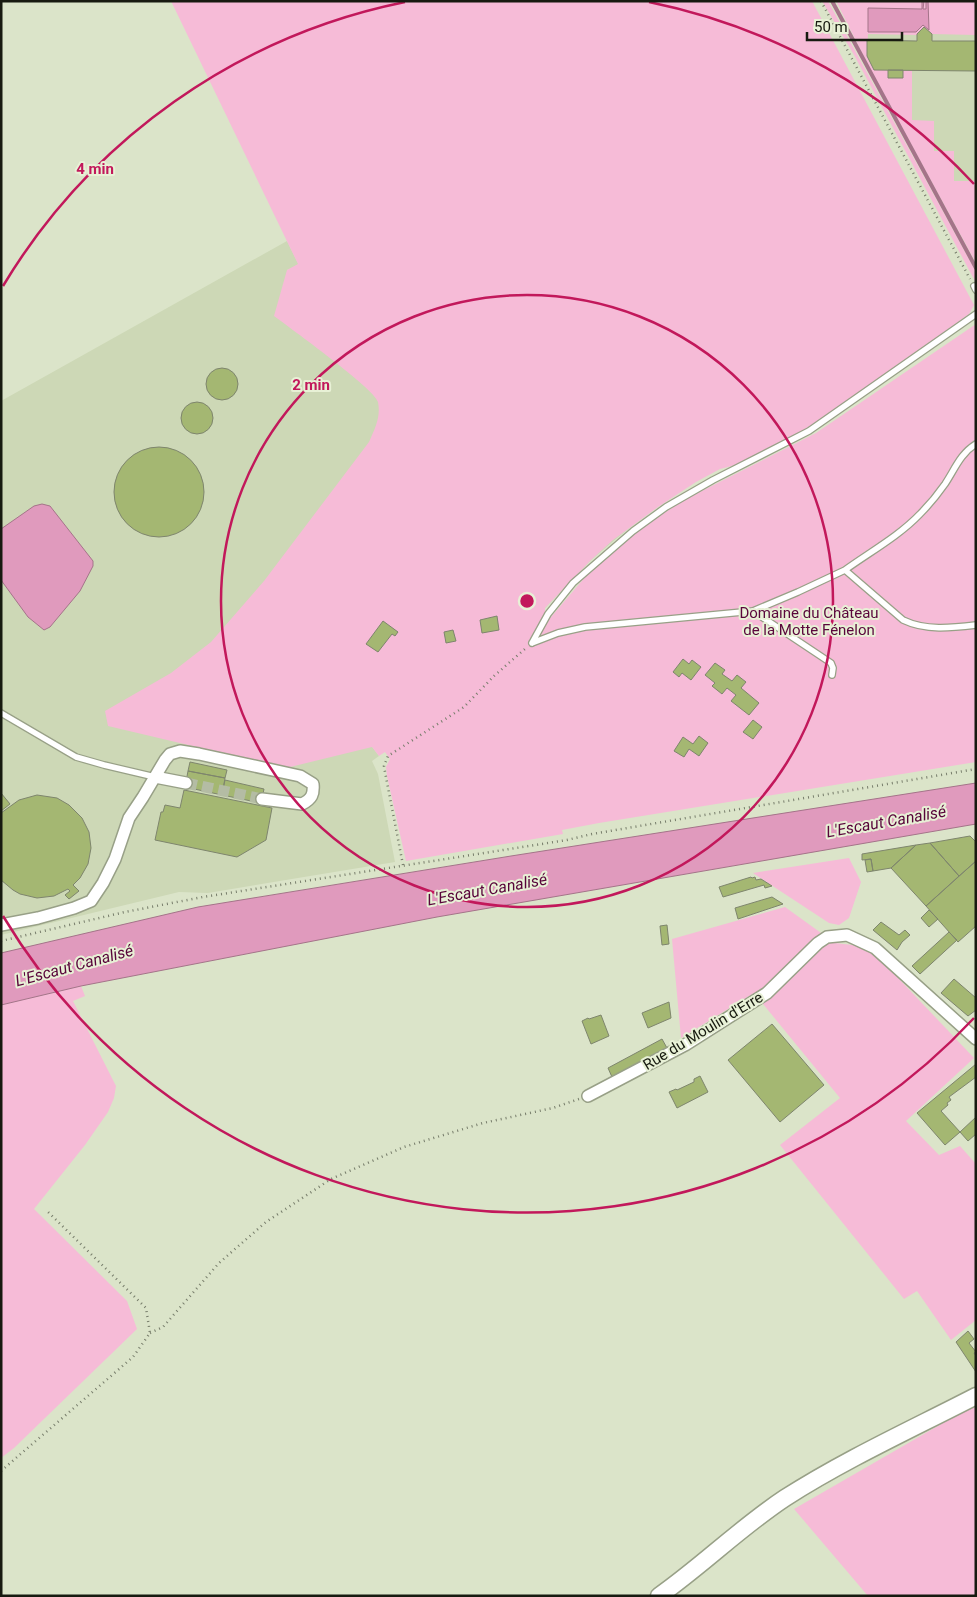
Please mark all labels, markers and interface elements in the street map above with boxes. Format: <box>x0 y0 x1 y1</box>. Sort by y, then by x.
scale bar <box>807 10 902 42</box>
text: 50 m <box>814 18 848 36</box>
text: 4 min <box>76 160 114 178</box>
text: 2 min <box>292 376 330 394</box>
centre of rings <box>518 592 536 610</box>
park label: Domaine du Château de la Motte Fénelon <box>739 604 879 639</box>
water label: L'Escaut Canalisé <box>825 802 948 841</box>
water label: L'Escaut Canalisé <box>426 870 549 909</box>
water label: L'Escaut Canalisé <box>13 941 135 990</box>
street label: Rue du Moulin d'Erre <box>640 988 766 1074</box>

